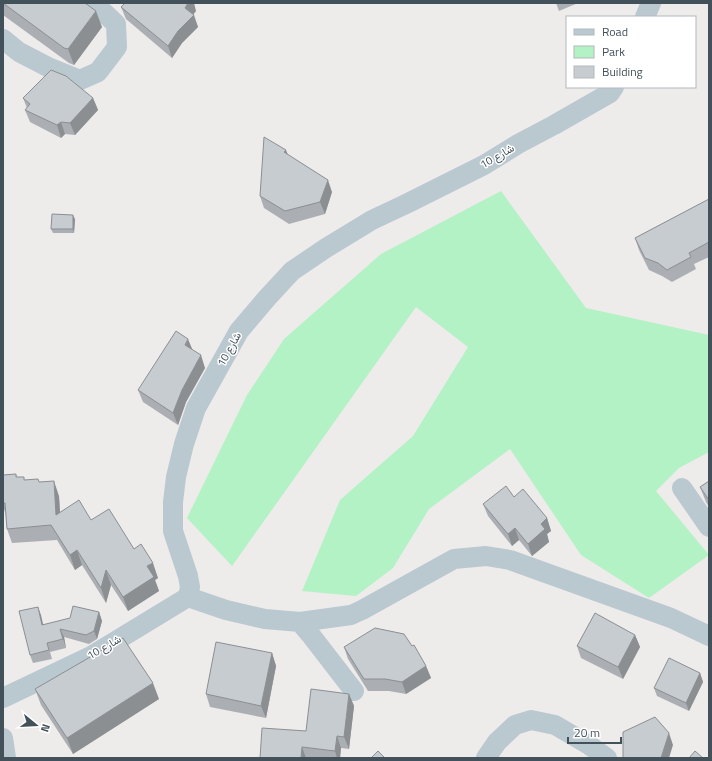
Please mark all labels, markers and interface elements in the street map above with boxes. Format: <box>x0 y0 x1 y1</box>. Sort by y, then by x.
legend <box>566 16 696 88</box>
text: Road <box>602 22 628 41</box>
text: Park <box>602 42 625 61</box>
text: Building <box>602 62 643 81</box>
street label: شارع 10 <box>477 140 517 172</box>
street label: شارع 10 <box>213 329 245 369</box>
street label: شارع 10 <box>84 631 124 663</box>
north arrow <box>16 705 56 745</box>
scale bar <box>568 719 621 745</box>
text: N <box>37 722 54 734</box>
text: 20 m <box>574 723 600 742</box>

